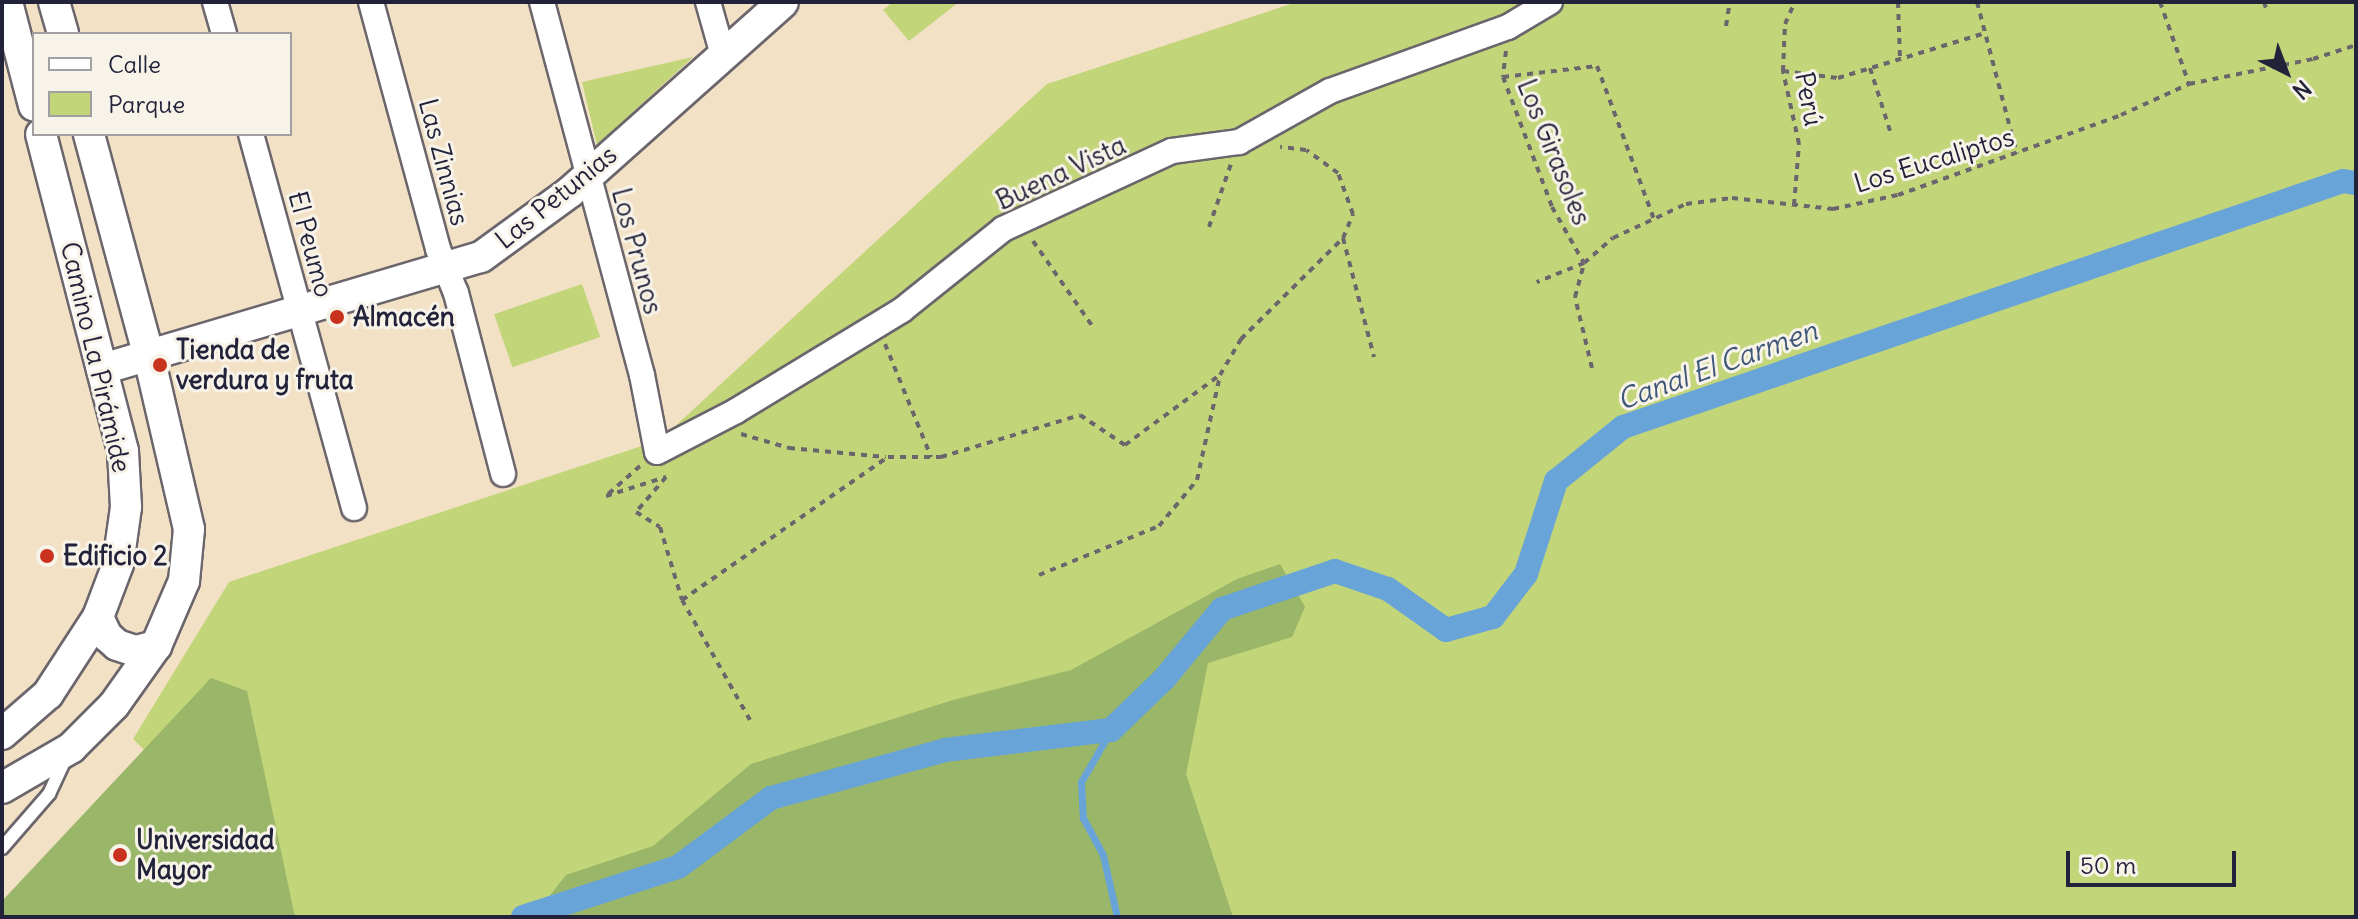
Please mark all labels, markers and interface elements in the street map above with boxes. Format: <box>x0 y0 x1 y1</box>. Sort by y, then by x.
legend <box>32 32 292 136</box>
north arrow <box>2246 32 2326 112</box>
text: Calle <box>108 49 161 79</box>
street label: Perú <box>1788 69 1830 129</box>
text: N <box>2287 74 2317 105</box>
street label: Los Girasoles <box>1511 75 1597 229</box>
text: Parque <box>108 89 185 119</box>
street label: Las Zinnias <box>412 95 476 229</box>
street label: Los Eucaliptos <box>1850 121 2018 199</box>
street label: Buena Vista <box>991 129 1131 217</box>
street label: Las Petunias <box>489 139 623 255</box>
street label: Los Prunos <box>605 184 669 318</box>
street label: El Peumo <box>282 188 340 300</box>
street label: Camino La Pirámide <box>54 239 138 475</box>
place label: Almacén <box>353 301 455 333</box>
marker: Almacén <box>328 308 346 326</box>
water label: Canal El Carmen <box>1612 313 1822 417</box>
place label: Tienda de verdura y fruta <box>176 334 354 396</box>
marker: Tienda de verdura y fruta <box>151 356 169 374</box>
place label: Edificio 2 <box>63 540 167 572</box>
marker: Edificio 2 <box>38 547 56 565</box>
place label: Universidad Mayor <box>136 824 275 886</box>
scale bar <box>2070 835 2240 885</box>
marker: Universidad Mayor <box>111 846 129 864</box>
text: 50 m <box>2080 850 2136 880</box>

